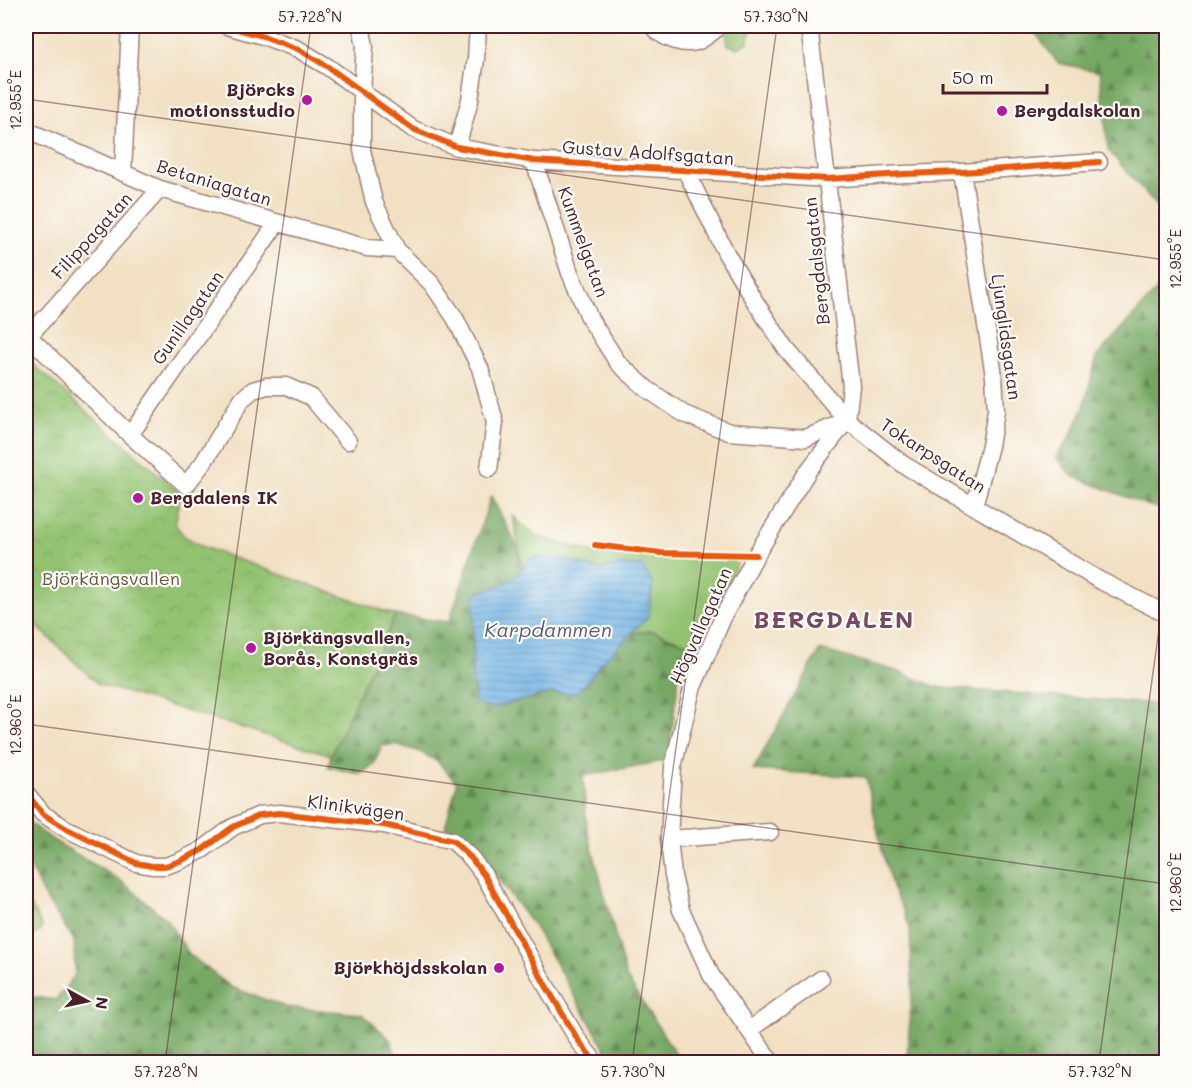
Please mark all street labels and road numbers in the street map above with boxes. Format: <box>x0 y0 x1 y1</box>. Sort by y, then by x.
street label: Gustav Adolfsgatan <box>561 134 735 170</box>
street label: Betaniagatan <box>154 153 275 211</box>
street label: Kummelgatan <box>553 183 615 300</box>
street label: Filippagatan <box>46 187 137 284</box>
street label: Bergdalsgatan <box>797 196 835 326</box>
street label: Gunillagatan <box>146 266 228 369</box>
street label: Ljunglidsgatan <box>986 272 1028 401</box>
street label: Tokarpsgatan <box>876 412 991 498</box>
street label: Högvallagatan <box>664 563 737 688</box>
street label: Klinikvägen <box>306 788 406 826</box>

